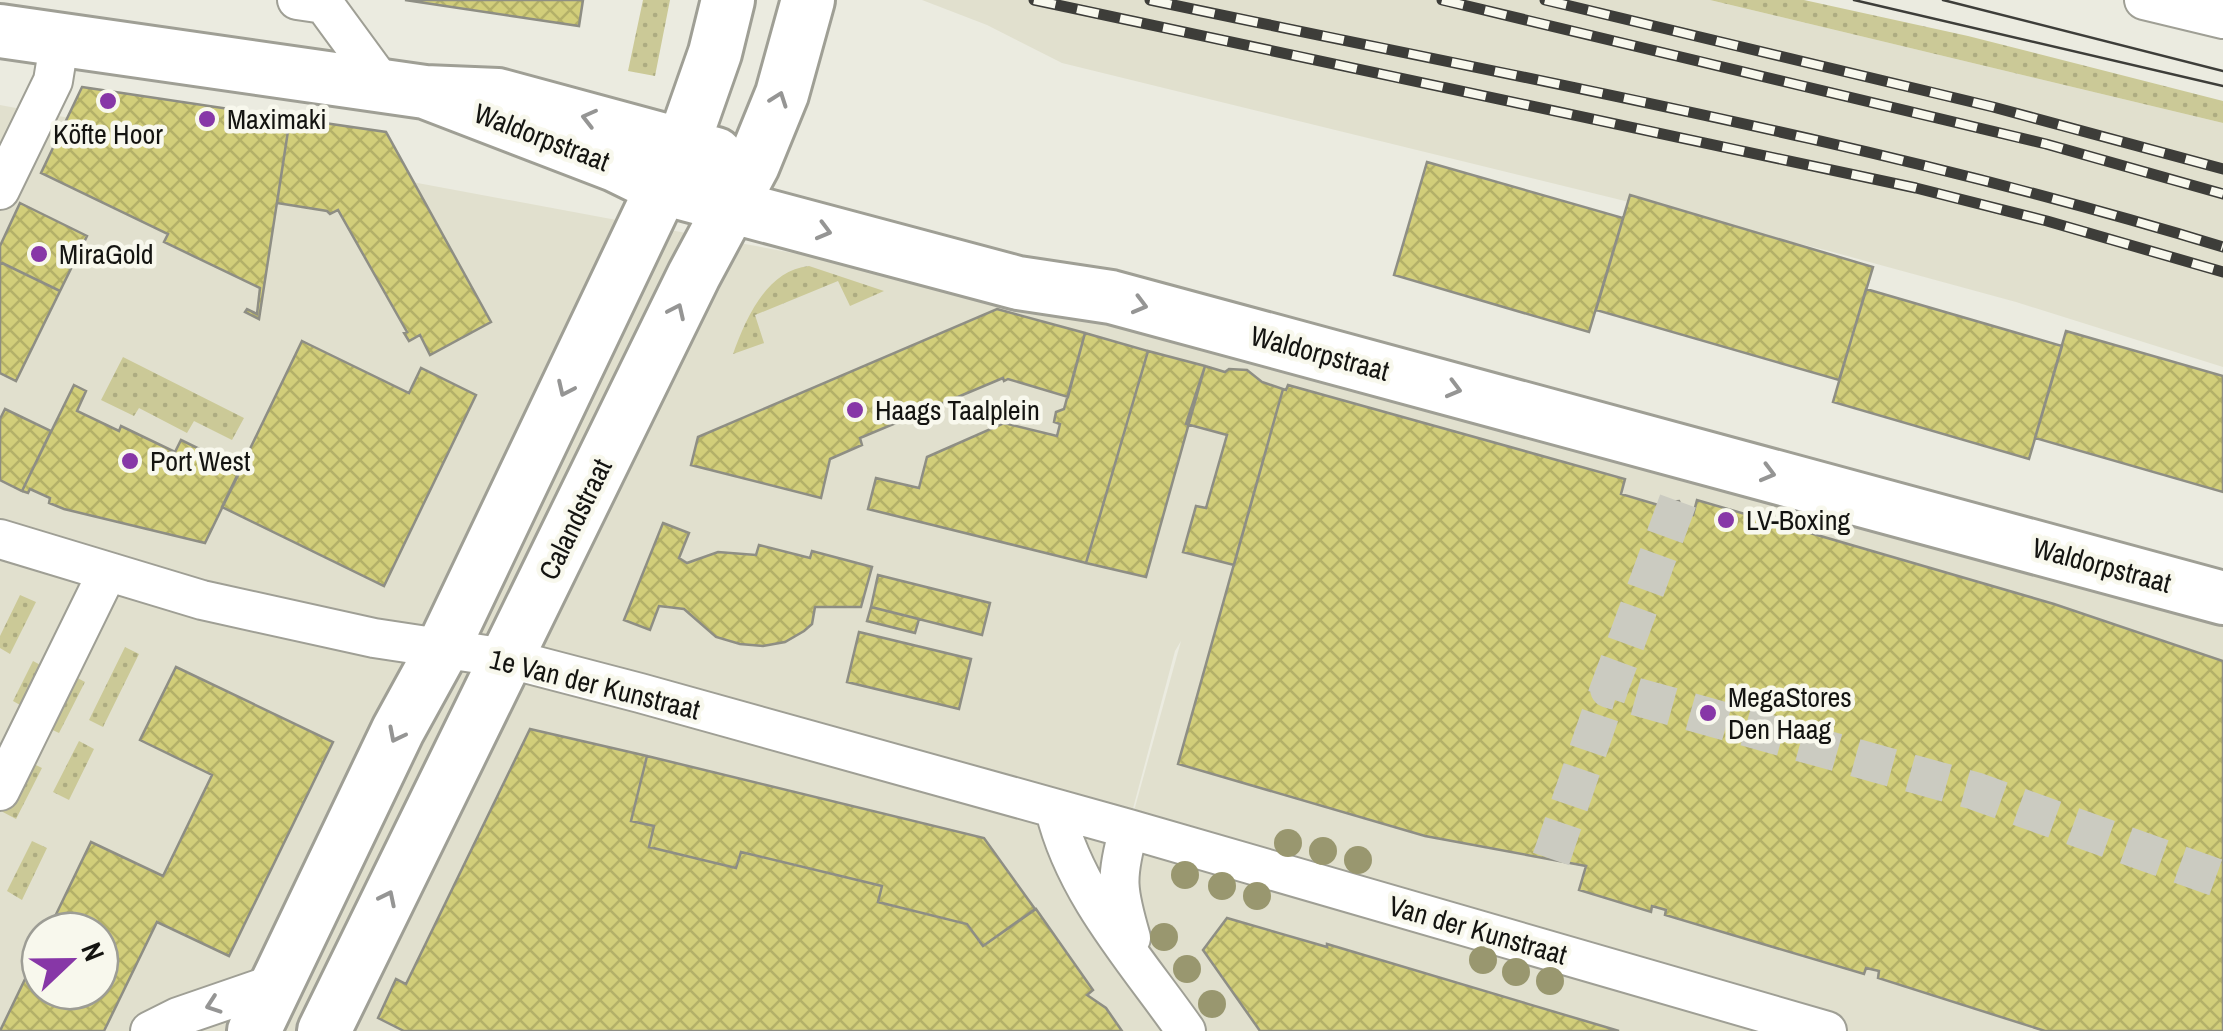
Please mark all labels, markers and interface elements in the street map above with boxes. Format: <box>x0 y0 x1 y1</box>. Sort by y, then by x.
marker: Köfte Hoor <box>97 90 119 112</box>
one-way arrow <box>768 92 788 109</box>
street label: Waldorpstraat <box>469 94 615 180</box>
place label: Maximaki <box>227 100 327 138</box>
marker: Maximaki <box>196 108 218 130</box>
one-way arrow <box>581 109 598 130</box>
place label: Köfte Hoor <box>53 115 163 153</box>
one-way arrow <box>815 219 832 240</box>
place label: MiraGold <box>59 235 153 273</box>
marker: MiraGold <box>28 243 50 265</box>
one-way arrow <box>1131 293 1148 314</box>
one-way arrow <box>664 303 684 321</box>
street label: Waldorpstraat <box>1246 316 1394 390</box>
one-way arrow <box>1445 377 1462 398</box>
one-way arrow <box>557 379 577 397</box>
place label: Haags Taalplein <box>875 391 1040 429</box>
marker: Haags Taalplein <box>844 399 866 421</box>
place label: Port West <box>150 442 250 480</box>
marker: Port West <box>119 450 141 472</box>
street label: Calandstraat <box>529 452 621 586</box>
one-way arrow <box>1759 462 1776 483</box>
place label: LV-Boxing <box>1746 501 1851 539</box>
marker: LV-Boxing <box>1715 509 1737 531</box>
street label: Waldorpstraat <box>2028 528 2176 602</box>
street label: 1e Van der Kunstraat <box>486 640 704 728</box>
place label: MegaStores Den Haag <box>1728 678 1852 748</box>
marker: MegaStores Den Haag <box>1697 702 1719 724</box>
one-way arrow <box>389 725 408 743</box>
street label: Van der Kunstraat <box>1385 886 1571 974</box>
one-way arrow <box>376 890 396 908</box>
north arrow <box>20 911 120 1011</box>
text: N <box>72 937 114 966</box>
one-way arrow <box>205 993 223 1014</box>

